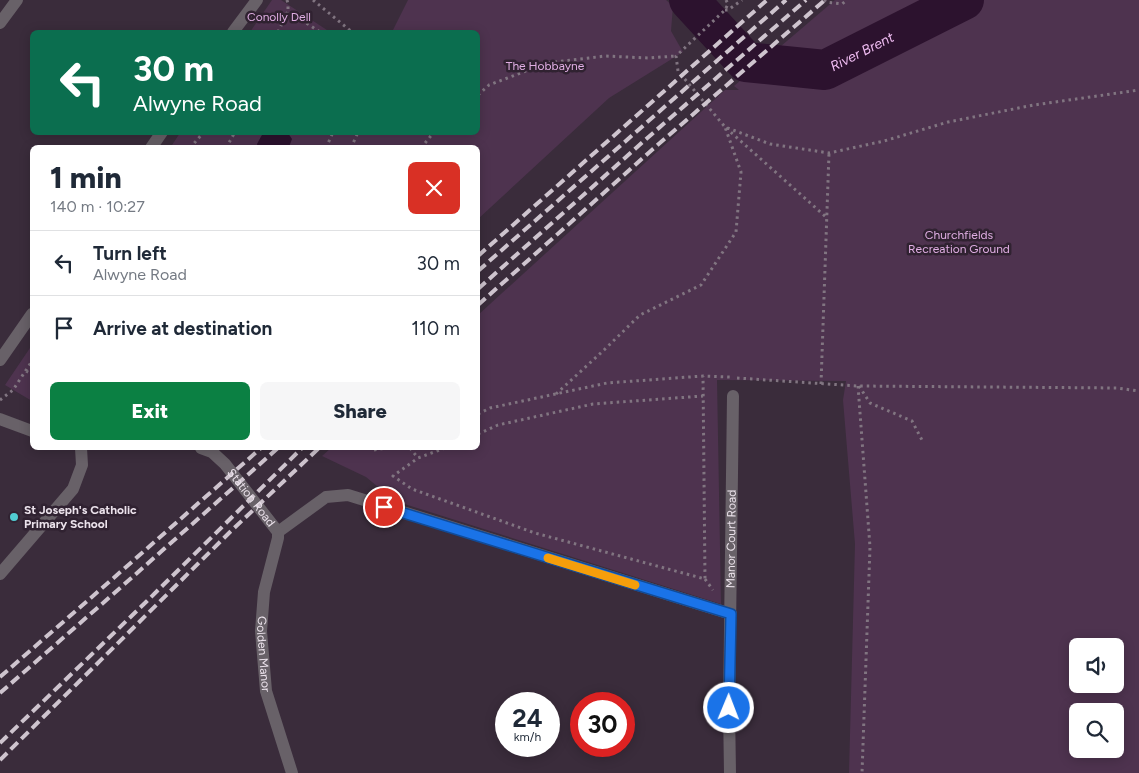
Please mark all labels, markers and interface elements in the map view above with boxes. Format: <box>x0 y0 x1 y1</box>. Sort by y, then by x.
park label: Conolly Dell <box>247 10 311 24</box>
water label: River Brent <box>827 28 897 75</box>
text: 30 m <box>133 48 214 90</box>
icon: left <box>50 50 115 115</box>
park label: The Hobbayne <box>506 59 585 73</box>
text: Alwyne Road <box>133 90 262 117</box>
text: 1 min <box>50 159 122 196</box>
button: close <box>408 162 460 214</box>
text: 140 m · 10:27 <box>50 197 145 216</box>
park label: Churchfields Recreation Ground <box>908 228 1010 256</box>
text: Turn left <box>93 242 167 265</box>
icon: left <box>50 249 78 277</box>
text: 30 m <box>417 252 460 275</box>
text: Alwyne Road <box>93 265 187 284</box>
icon: arrive <box>50 314 78 342</box>
text: Arrive at destination <box>93 317 272 340</box>
text: 110 m <box>411 317 460 340</box>
button: Exit <box>50 382 250 440</box>
button: Share <box>260 382 460 440</box>
street label: Station Road <box>224 466 278 529</box>
pin <box>363 486 405 528</box>
street label: Manor Court Road <box>724 490 739 588</box>
icon: arrive <box>370 493 398 521</box>
place label: St Joseph's Catholic Primary School <box>24 503 137 531</box>
marker: St Joseph's Catholic Primary School <box>8 511 20 523</box>
street label: Golden Manor <box>254 616 273 692</box>
map controls <box>1069 638 1124 758</box>
button: sound <box>1069 638 1124 693</box>
position arrow <box>702 681 754 733</box>
speed limit sign: 30 <box>570 692 635 757</box>
text: 24 <box>512 703 543 733</box>
button: search <box>1069 703 1124 758</box>
text: km/h <box>514 730 541 744</box>

